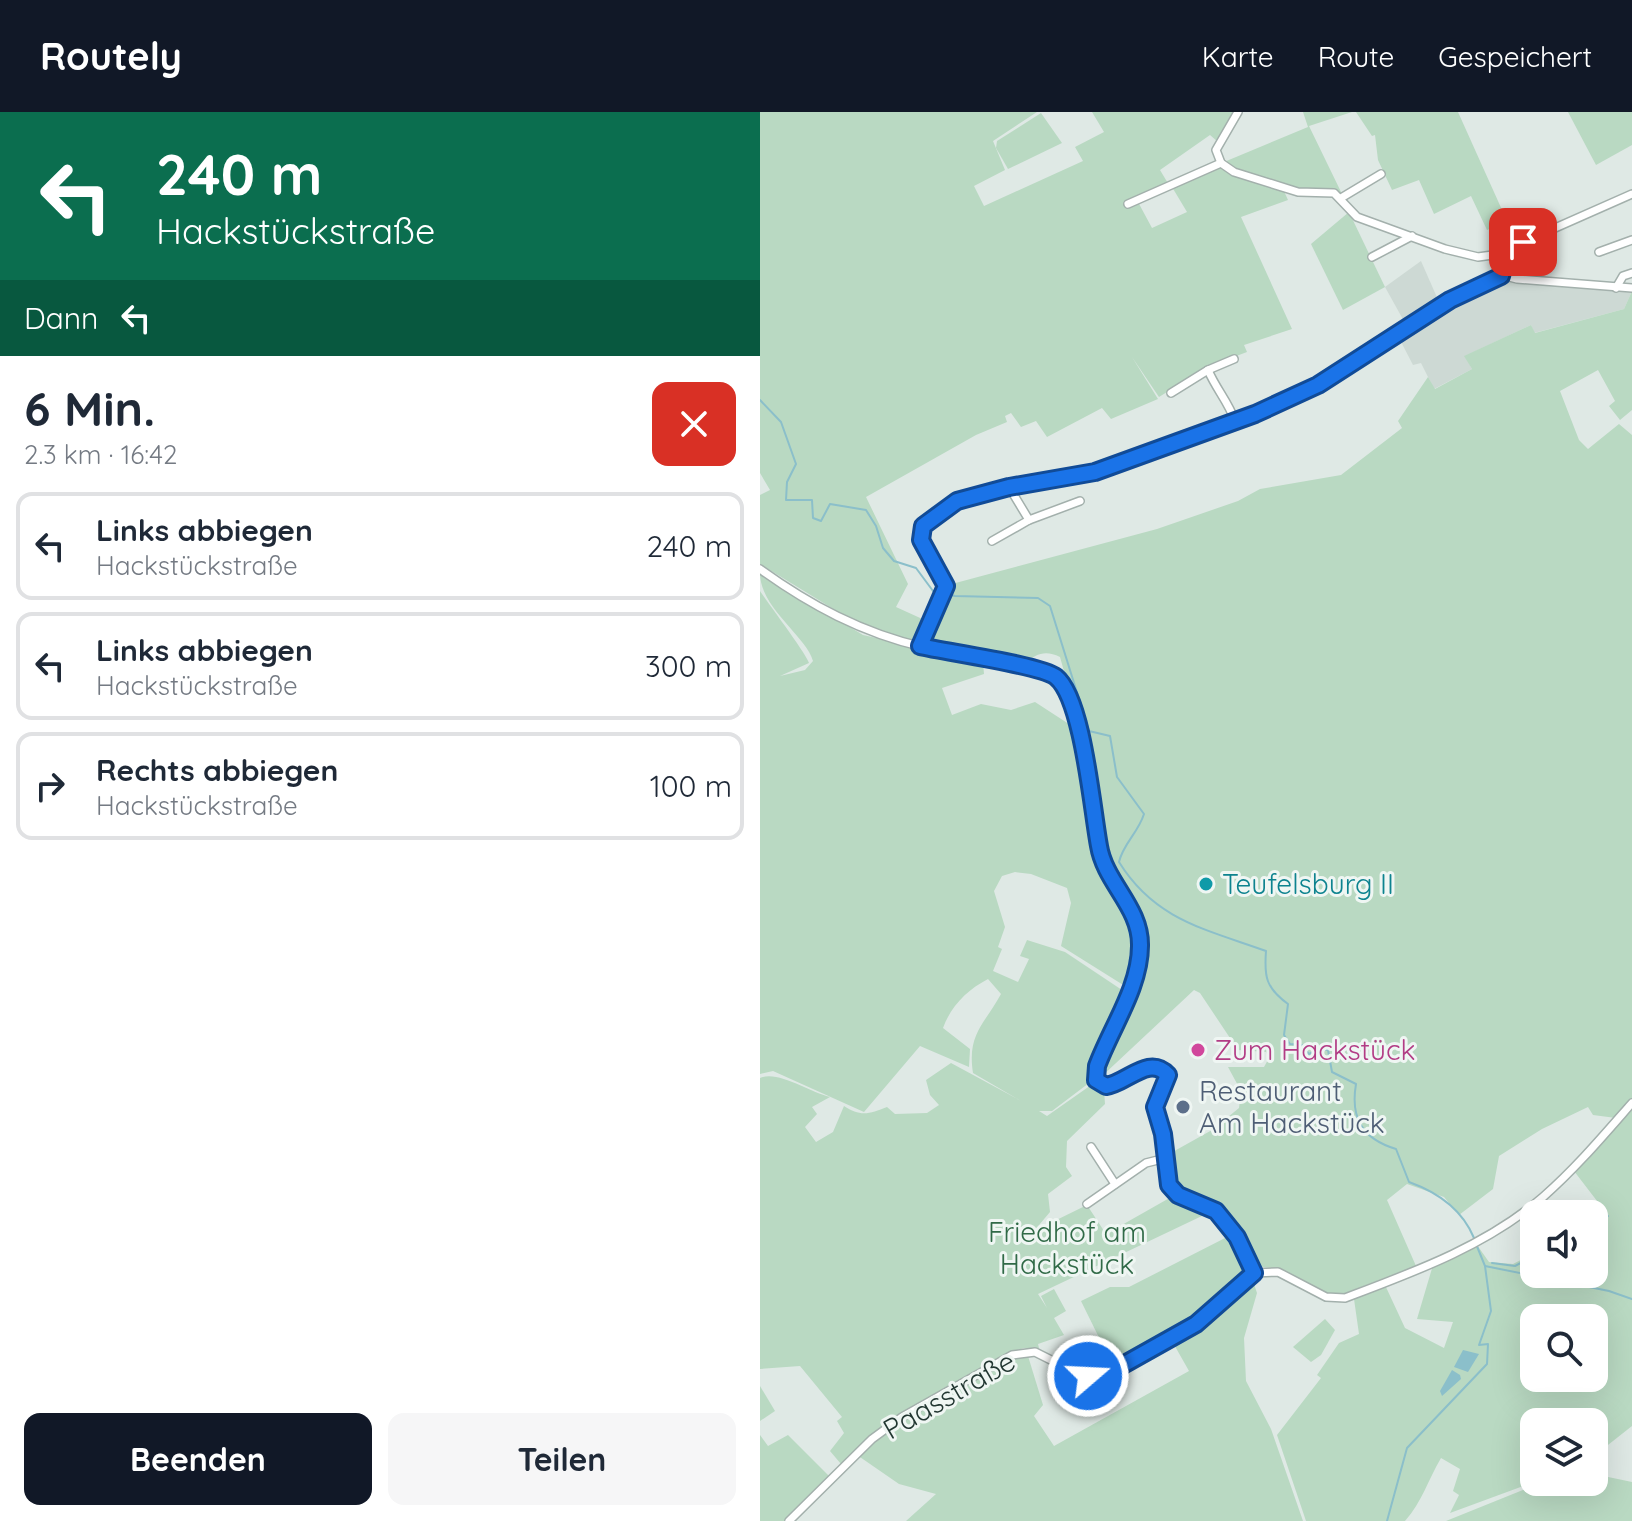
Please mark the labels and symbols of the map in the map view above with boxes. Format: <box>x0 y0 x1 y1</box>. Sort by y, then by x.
pin <box>1489 208 1557 276</box>
place label: Teufelsburg II <box>1222 866 1394 901</box>
marker: Teufelsburg II <box>1197 875 1215 893</box>
place label: Zum Hackstück <box>1214 1032 1416 1067</box>
marker: Zum Hackstück <box>1189 1041 1207 1059</box>
place label: Restaurant Am Hackstück <box>1199 1073 1385 1140</box>
marker: Restaurant Am Hackstück <box>1174 1098 1192 1116</box>
park label: Friedhof am Hackstück <box>988 1214 1146 1281</box>
position arrow <box>1046 1334 1130 1418</box>
street label: Paasstraße <box>876 1343 1021 1446</box>

